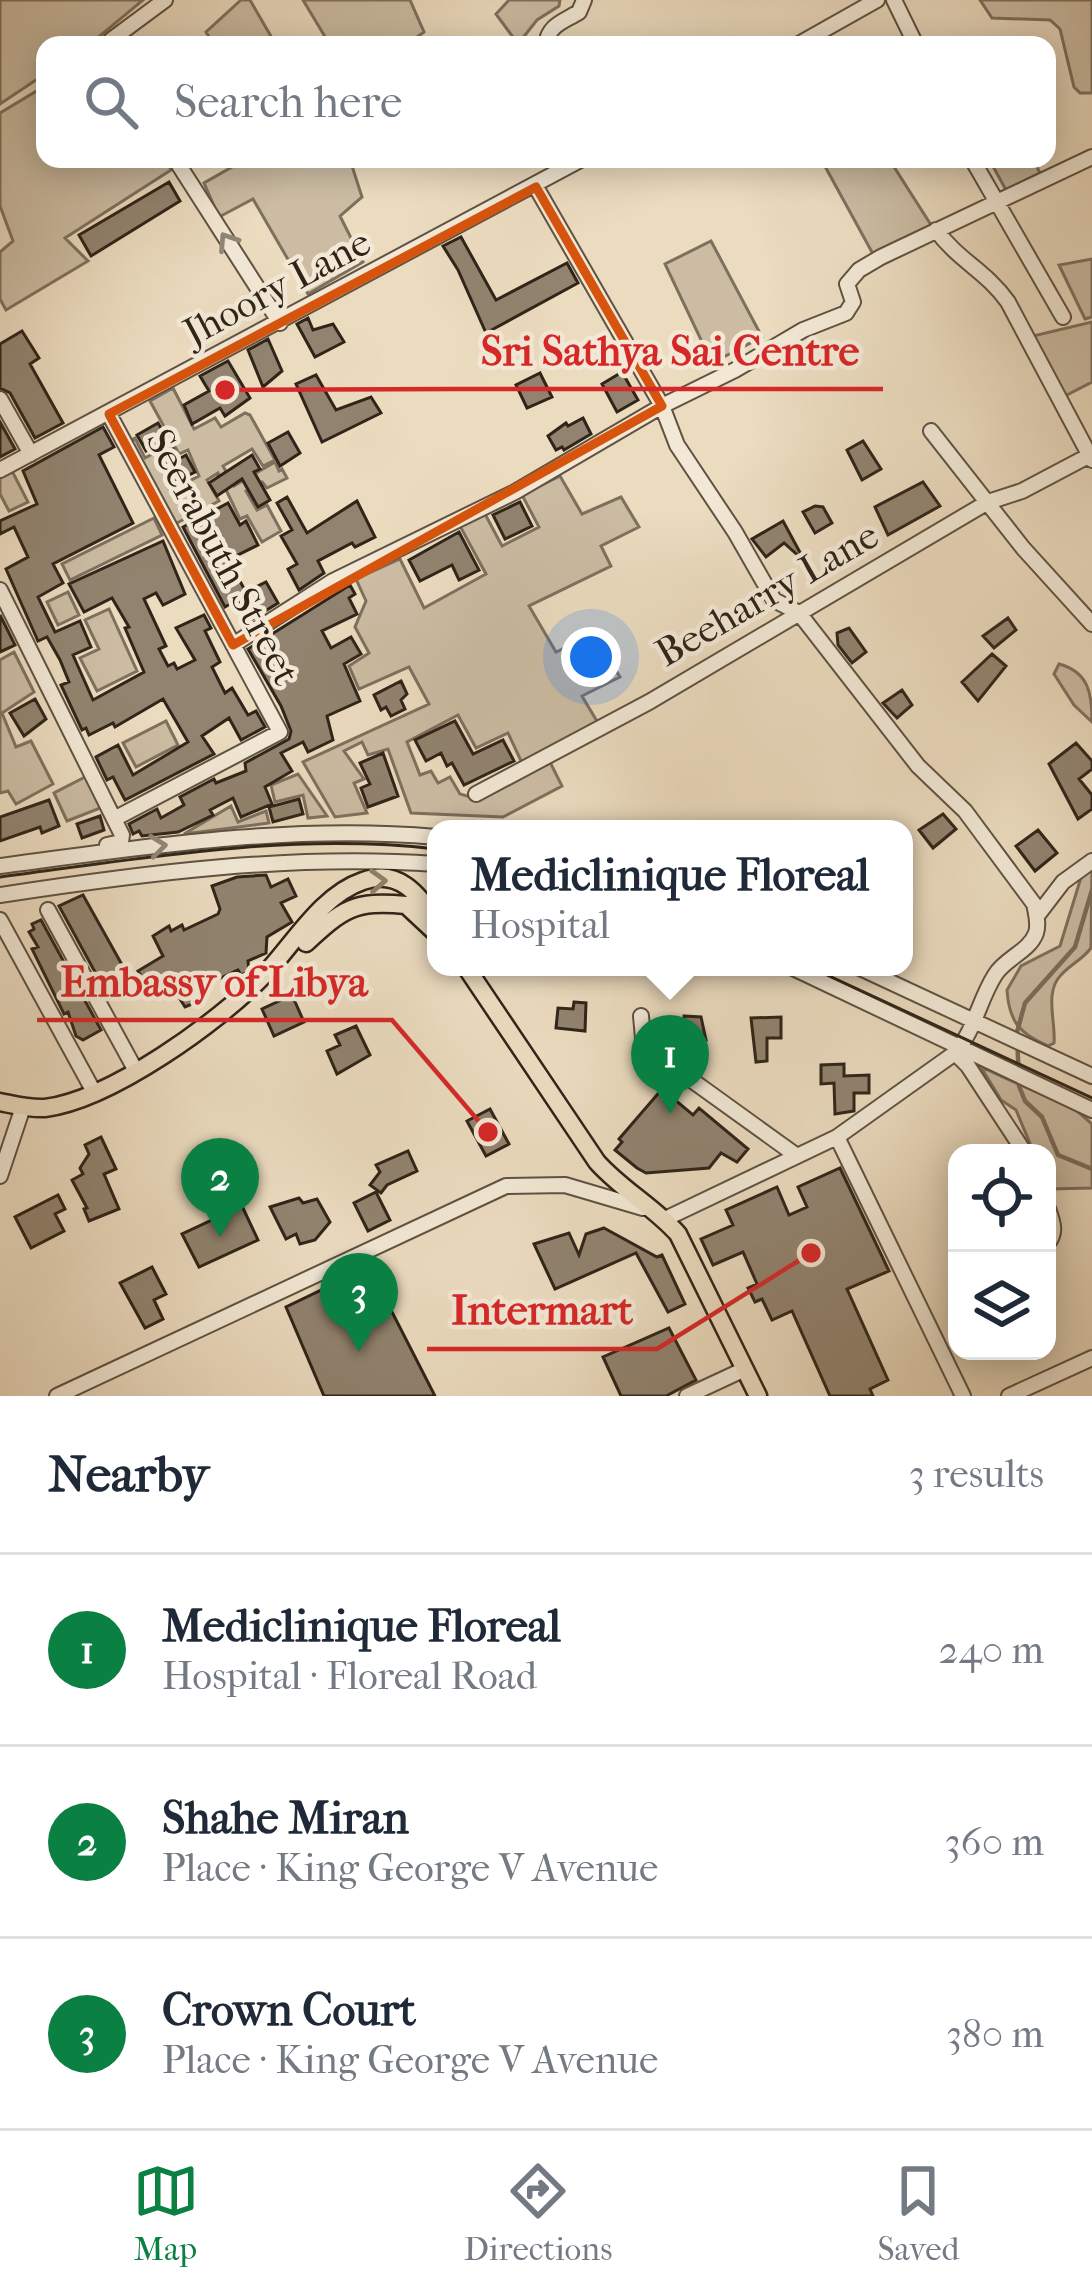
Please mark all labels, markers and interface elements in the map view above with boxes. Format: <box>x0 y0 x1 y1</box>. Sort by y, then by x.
search box <box>36 36 1056 168</box>
icon: search <box>78 69 144 135</box>
text: Search here <box>174 76 402 129</box>
street label: Jhoory Lane <box>173 219 378 357</box>
one-way arrow <box>219 232 242 254</box>
callout: Sri Sathya Sai Centre <box>456 311 883 389</box>
text: Sri Sathya Sai Centre <box>481 327 859 376</box>
street label: Seerabuth Street <box>136 421 310 693</box>
street label: Beeharry Lane <box>648 512 886 676</box>
your location <box>561 627 621 687</box>
popup <box>427 820 913 976</box>
one-way arrow <box>148 834 168 860</box>
text: Mediclinique Floreal <box>471 849 869 902</box>
one-way arrow <box>370 869 388 895</box>
text: Hospital <box>471 902 610 948</box>
callout: Embassy of Libya <box>37 942 392 1020</box>
text: Embassy of Libya <box>60 958 369 1007</box>
pin: 1 <box>631 1015 709 1114</box>
pin: 2 <box>181 1138 259 1237</box>
map controls <box>948 1144 1056 1360</box>
button: locate <box>948 1144 1056 1252</box>
button: layers <box>948 1252 1056 1360</box>
pin: 3 <box>320 1253 398 1352</box>
callout: Intermart <box>427 1271 657 1349</box>
text: Intermart <box>451 1286 634 1335</box>
text: Nearby <box>48 1444 209 1504</box>
text: 3 results <box>909 1451 1044 1497</box>
text: Mediclinique Floreal <box>162 1600 561 1653</box>
text: 1 <box>80 1627 94 1673</box>
text: 240 m <box>939 1627 1044 1673</box>
text: Hospital · Floreal Road <box>162 1653 537 1699</box>
text: Shahe Miran <box>162 1792 409 1845</box>
text: 2 <box>77 1819 97 1865</box>
text: 360 m <box>945 1819 1044 1865</box>
text: Place · King George V Avenue <box>162 1845 658 1891</box>
text: Crown Court <box>162 1984 416 2037</box>
text: 3 <box>79 2011 95 2057</box>
text: 380 m <box>946 2011 1044 2057</box>
text: Place · King George V Avenue <box>162 2037 658 2083</box>
tab: Map <box>133 2158 199 2269</box>
tab: Directions <box>464 2158 612 2269</box>
tab: Saved <box>878 2158 959 2269</box>

